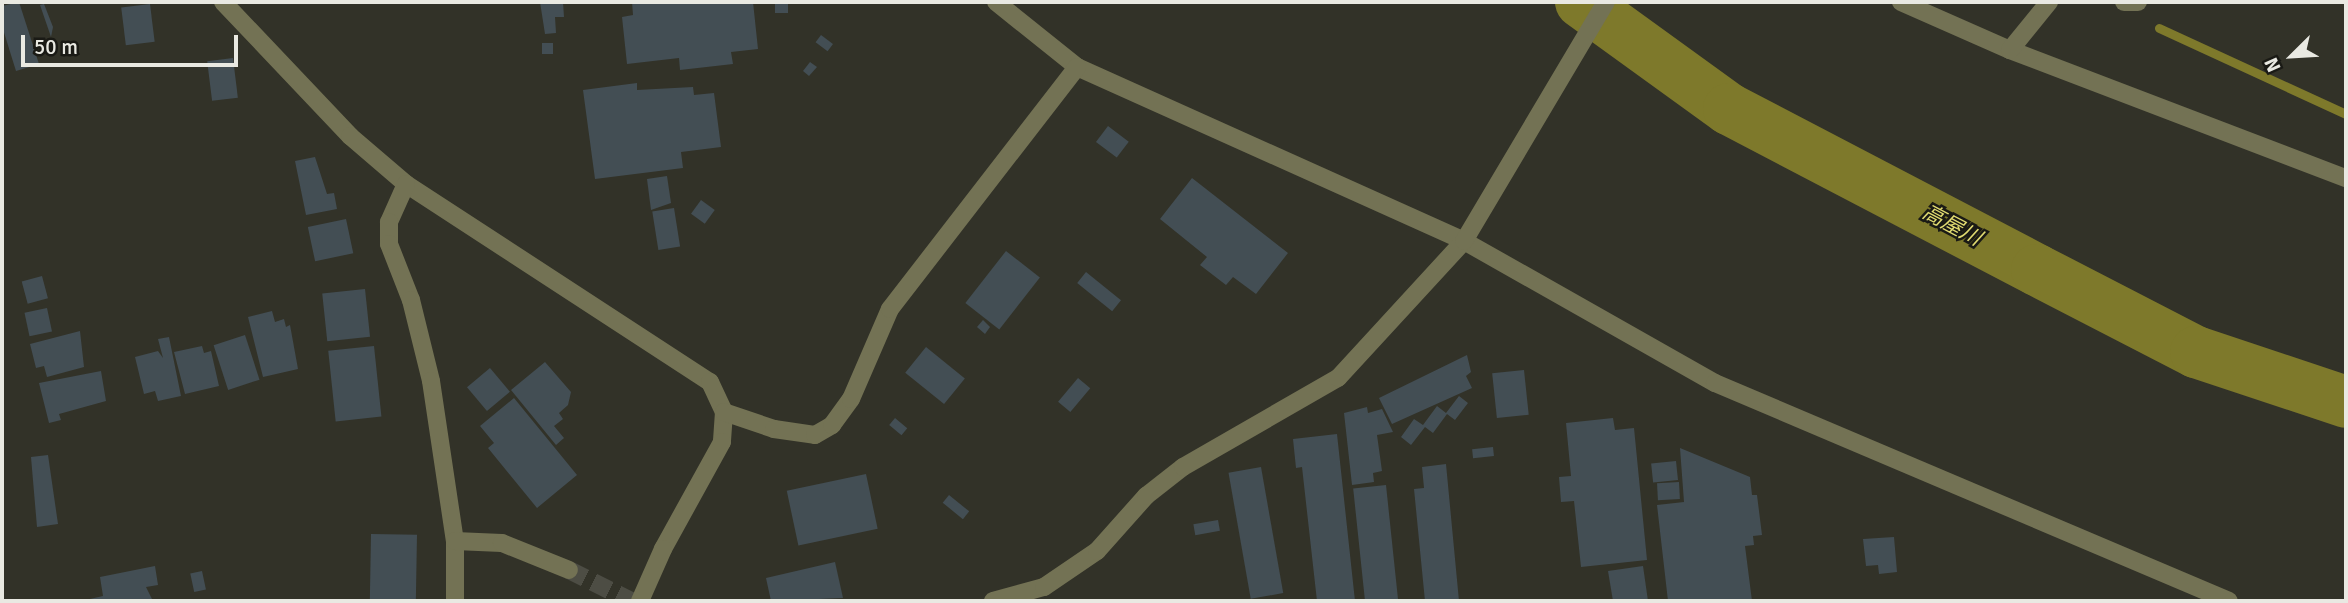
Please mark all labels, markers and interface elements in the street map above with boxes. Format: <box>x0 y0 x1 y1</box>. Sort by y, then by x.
scale bar <box>24 21 242 65</box>
north arrow <box>2257 21 2327 91</box>
text: 50 m <box>34 34 78 60</box>
text: N <box>2259 54 2286 75</box>
water label: 高屋川 <box>1918 199 1986 251</box>

